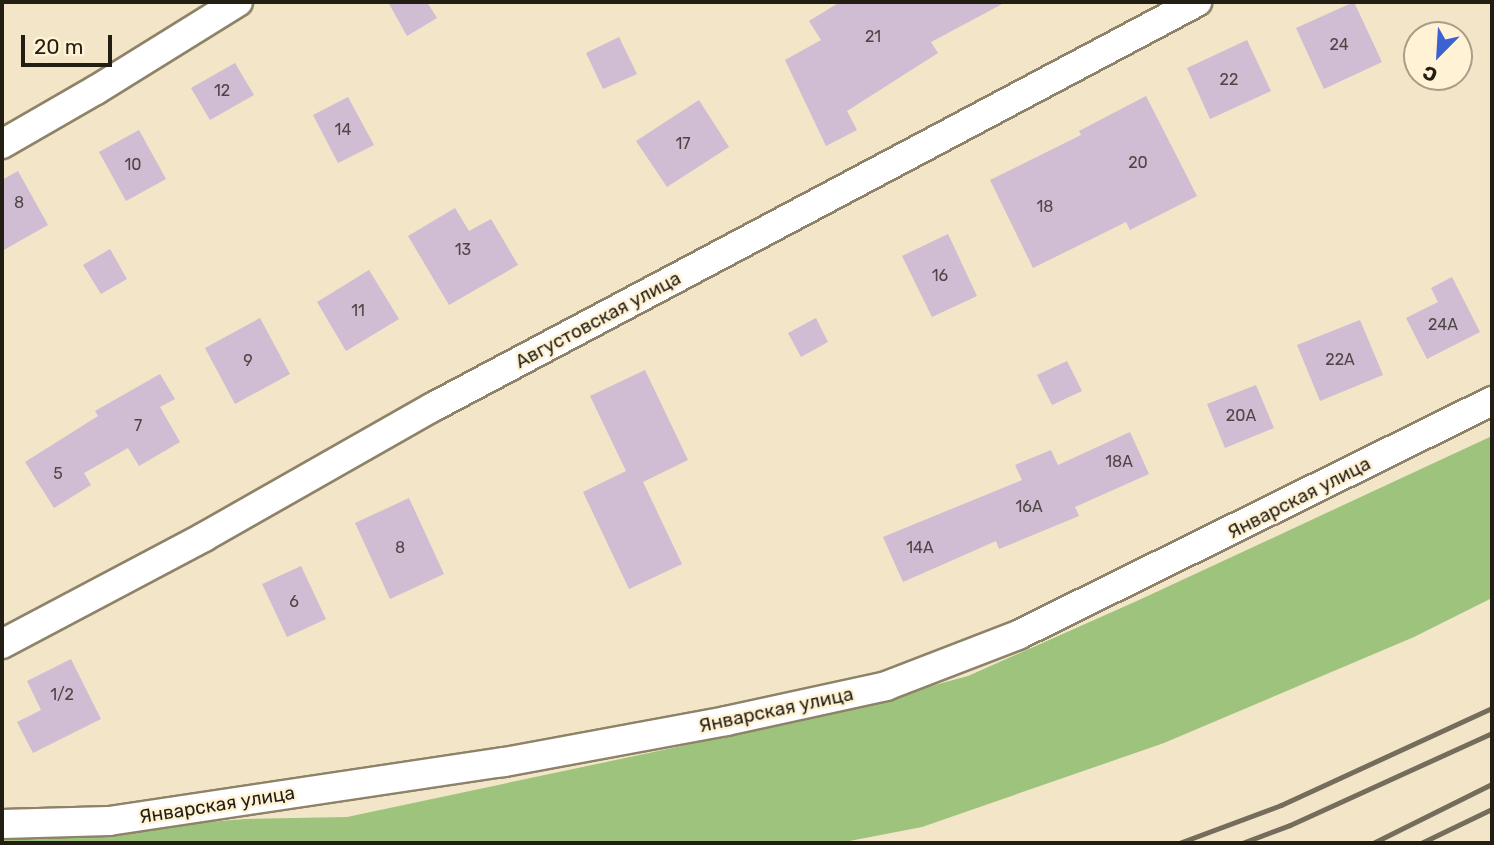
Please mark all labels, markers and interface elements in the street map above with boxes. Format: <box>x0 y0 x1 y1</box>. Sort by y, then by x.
scale bar <box>24 21 116 65</box>
north arrow <box>1403 21 1473 91</box>
house number: 21 <box>865 27 881 47</box>
text: 20 m <box>34 34 83 59</box>
house number: 24 <box>1329 35 1349 55</box>
text: С <box>1419 61 1441 87</box>
house number: 22 <box>1220 70 1238 90</box>
house number: 12 <box>214 81 230 101</box>
house number: 14 <box>335 120 351 140</box>
house number: 17 <box>675 134 691 154</box>
house number: 20 <box>1128 153 1148 173</box>
house number: 10 <box>124 155 142 175</box>
house number: 8 <box>14 193 24 213</box>
house number: 18 <box>1036 197 1054 217</box>
house number: 13 <box>455 240 471 260</box>
house number: 16 <box>932 266 948 286</box>
street label: Августовская улица <box>511 267 685 373</box>
house number: 11 <box>351 301 365 321</box>
house number: 24А <box>1428 315 1458 335</box>
house number: 22А <box>1325 350 1355 370</box>
house number: 9 <box>243 351 253 371</box>
house number: 20А <box>1226 406 1256 426</box>
house number: 7 <box>134 416 142 436</box>
house number: 18А <box>1105 452 1133 472</box>
street label: Январская улица <box>1224 452 1374 544</box>
house number: 5 <box>53 464 63 484</box>
house number: 16А <box>1015 497 1043 517</box>
house number: 8 <box>395 538 405 558</box>
house number: 14А <box>906 538 934 558</box>
house number: 6 <box>289 592 299 612</box>
street label: Январская улица <box>697 682 855 738</box>
house number: 1/2 <box>50 685 74 705</box>
street label: Январская улица <box>137 781 297 829</box>

